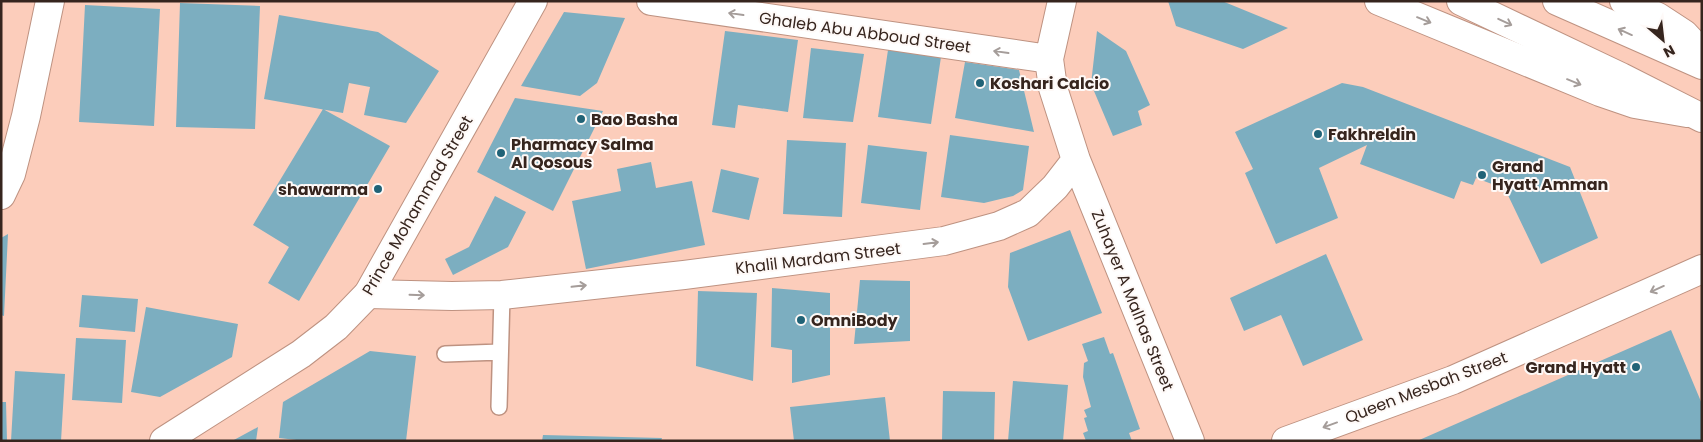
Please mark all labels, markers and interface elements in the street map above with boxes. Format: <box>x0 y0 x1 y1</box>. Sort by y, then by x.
street label: Ghaleb Abu Abboud Street <box>758 6 972 59</box>
one-way arrow <box>728 8 744 18</box>
one-way arrow <box>1416 15 1431 25</box>
north arrow <box>1638 15 1688 65</box>
one-way arrow <box>1497 18 1512 27</box>
one-way arrow <box>1618 26 1633 36</box>
text: N <box>1660 40 1678 63</box>
one-way arrow <box>993 47 1009 57</box>
place label: Koshari Calcio <box>990 72 1109 95</box>
marker: Koshari Calcio <box>974 77 986 89</box>
one-way arrow <box>1566 77 1581 87</box>
place label: Bao Basha <box>591 108 678 131</box>
street label: Prince Mohammad Street <box>356 111 479 299</box>
marker: Bao Basha <box>575 113 587 125</box>
place label: Fakhreldin <box>1328 123 1416 146</box>
marker: Fakhreldin <box>1312 128 1324 140</box>
place label: Pharmacy Salma Al Qosous <box>511 133 654 174</box>
marker: Pharmacy Salma Al Qosous <box>495 147 507 159</box>
place label: Grand Hyatt Amman <box>1492 155 1608 196</box>
marker: Grand Hyatt Amman <box>1476 169 1488 181</box>
place label: shawarma <box>278 178 368 201</box>
marker: shawarma <box>372 183 384 195</box>
street label: Zuhayer A Malhas Street <box>1086 206 1179 394</box>
street label: Khalil Mardam Street <box>734 237 902 280</box>
one-way arrow <box>923 238 939 248</box>
one-way arrow <box>570 282 586 291</box>
one-way arrow <box>1650 285 1665 294</box>
one-way arrow <box>408 291 424 300</box>
place label: OmniBody <box>811 309 899 332</box>
marker: OmniBody <box>795 314 807 326</box>
street label: Queen Mesbah Street <box>1342 346 1511 429</box>
place label: Grand Hyatt <box>1525 356 1626 379</box>
marker: Grand Hyatt <box>1630 361 1642 373</box>
one-way arrow <box>1322 421 1338 430</box>

